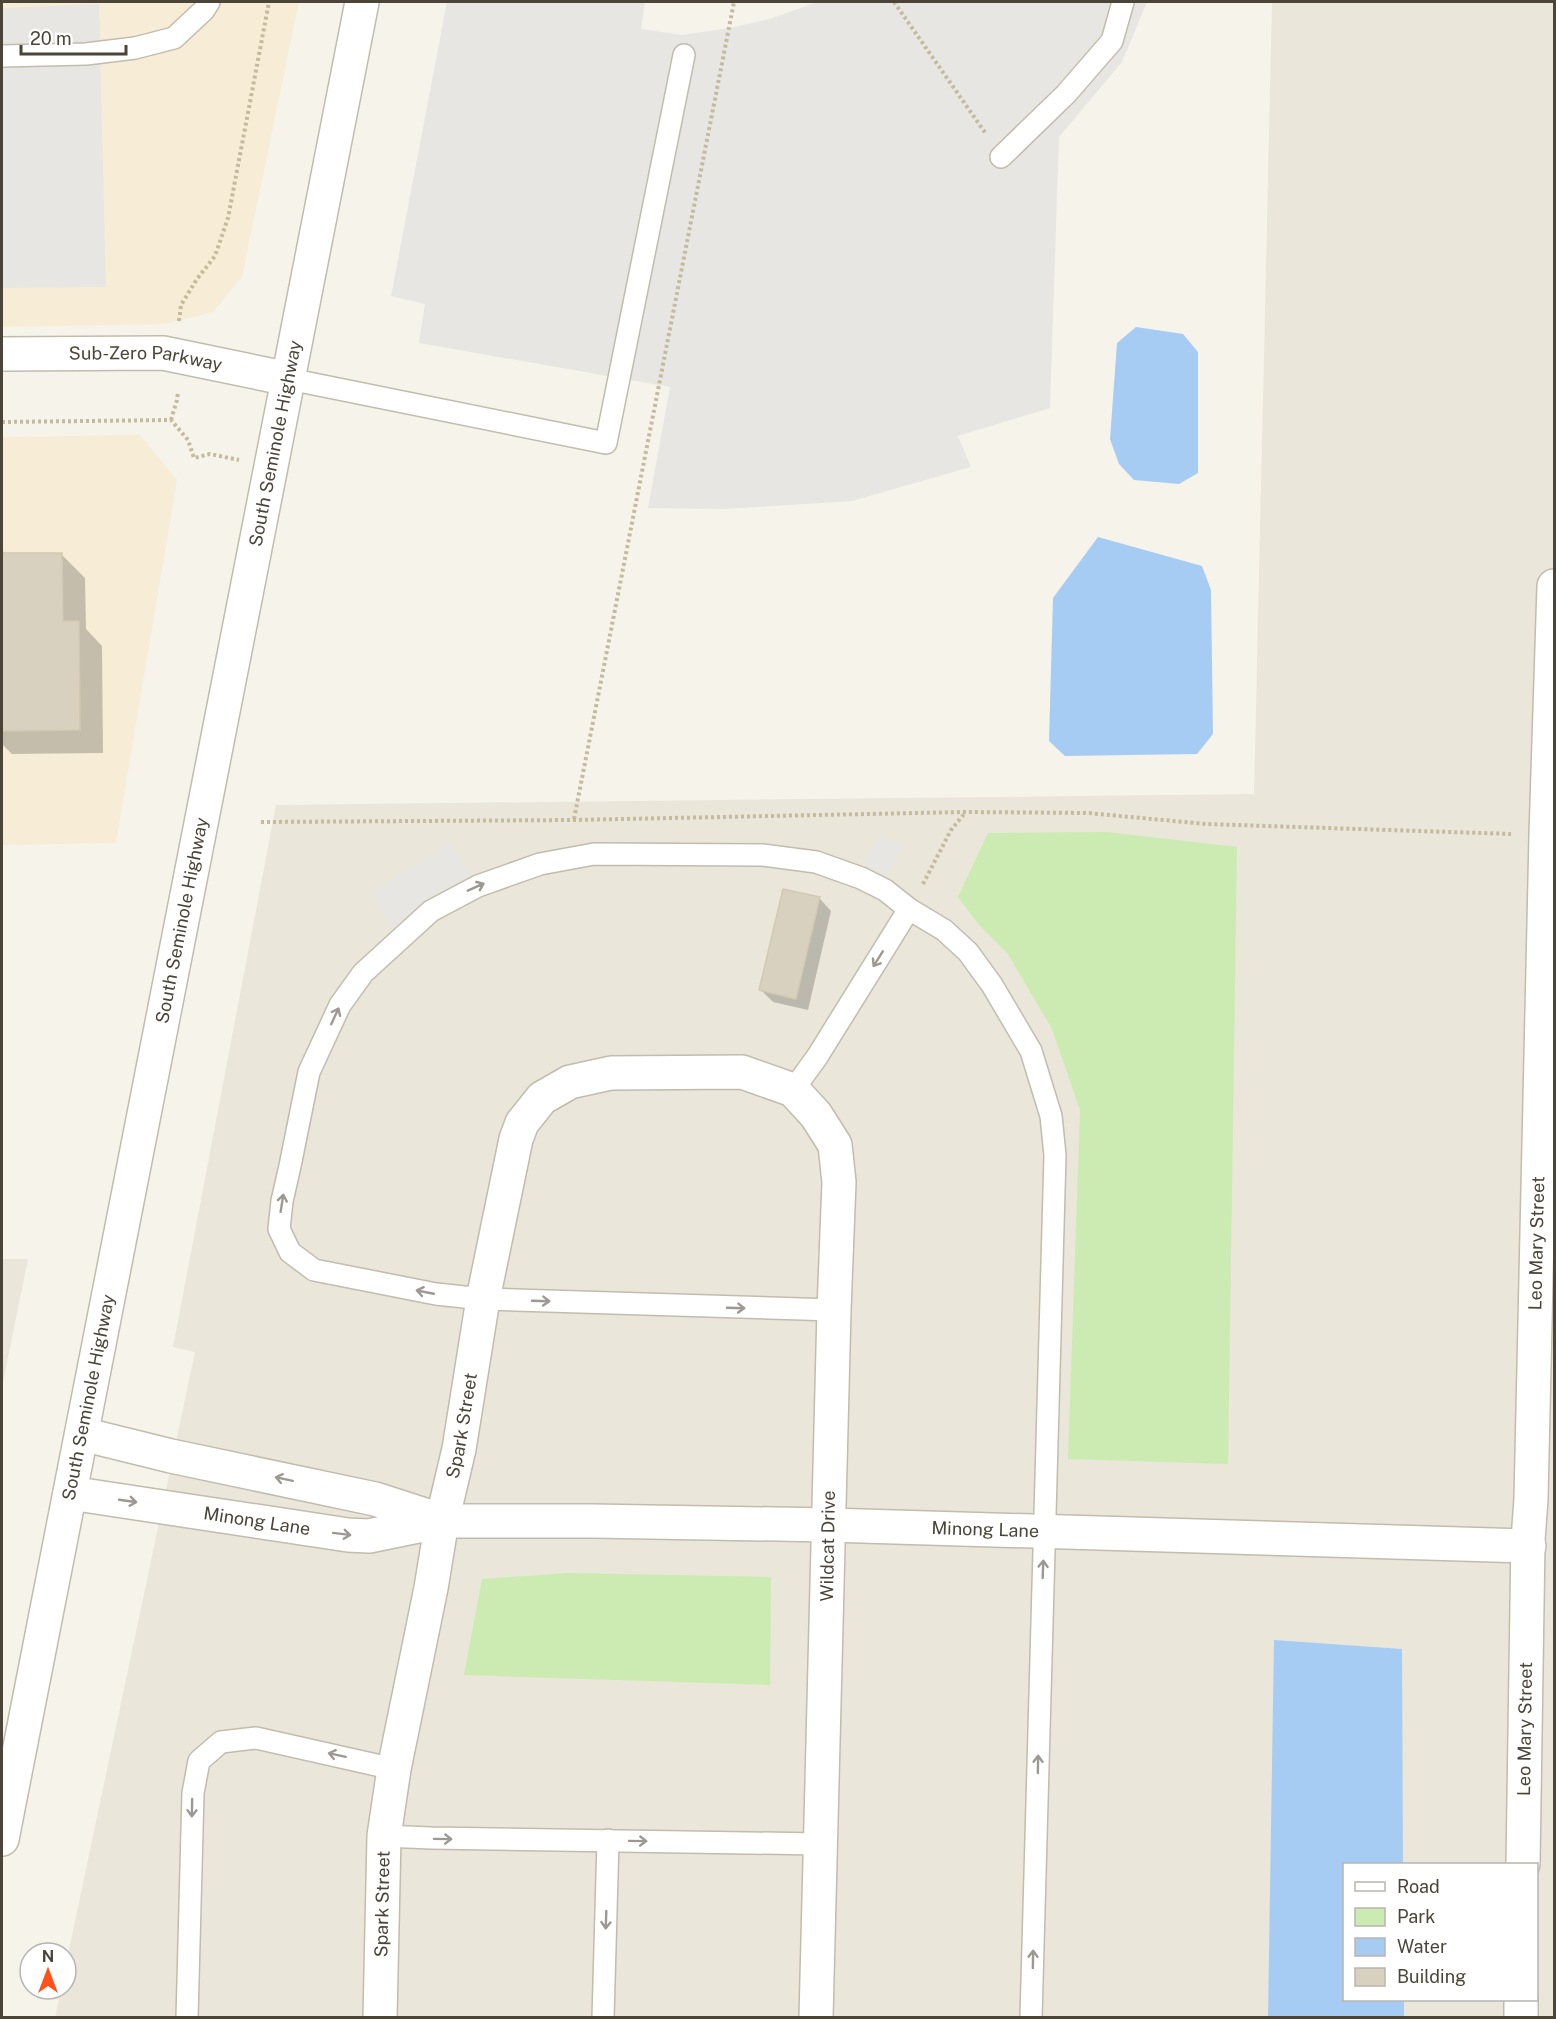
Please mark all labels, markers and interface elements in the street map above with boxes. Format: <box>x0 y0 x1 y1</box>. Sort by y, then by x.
scale bar <box>21 18 126 56</box>
text: 20 m <box>30 28 72 49</box>
street label: South Seminole Highway <box>245 338 306 548</box>
street label: Sub-Zero Parkway <box>69 342 225 375</box>
street label: South Seminole Highway <box>151 815 212 1025</box>
one-way arrow <box>467 881 485 893</box>
one-way arrow <box>872 950 884 967</box>
one-way arrow <box>329 1008 341 1026</box>
street label: Leo Mary Street <box>1524 1176 1548 1311</box>
one-way arrow <box>277 1193 288 1213</box>
one-way arrow <box>415 1286 435 1297</box>
street label: South Seminole Highway <box>58 1292 119 1502</box>
one-way arrow <box>531 1296 551 1307</box>
one-way arrow <box>726 1302 746 1313</box>
street label: Spark Street <box>441 1371 481 1480</box>
one-way arrow <box>275 1473 294 1485</box>
street label: Wildcat Drive <box>816 1490 839 1602</box>
one-way arrow <box>118 1496 138 1507</box>
street label: Minong Lane <box>202 1502 312 1539</box>
street label: Minong Lane <box>931 1517 1039 1541</box>
one-way arrow <box>331 1529 351 1540</box>
one-way arrow <box>1037 1560 1048 1580</box>
street label: Leo Mary Street <box>1513 1662 1536 1796</box>
one-way arrow <box>328 1749 348 1760</box>
one-way arrow <box>1032 1755 1043 1775</box>
one-way arrow <box>186 1798 198 1818</box>
one-way arrow <box>432 1833 452 1844</box>
one-way arrow <box>627 1835 647 1847</box>
street label: Spark Street <box>370 1850 394 1958</box>
legend <box>1343 1863 1538 2001</box>
text: Road <box>1397 1876 1440 1897</box>
text: Park <box>1397 1906 1435 1927</box>
one-way arrow <box>600 1909 612 1929</box>
text: Water <box>1397 1936 1447 1957</box>
north arrow <box>18 1941 78 2001</box>
text: N <box>42 1947 54 1966</box>
one-way arrow <box>1027 1950 1039 1970</box>
text: Building <box>1397 1966 1466 1987</box>

